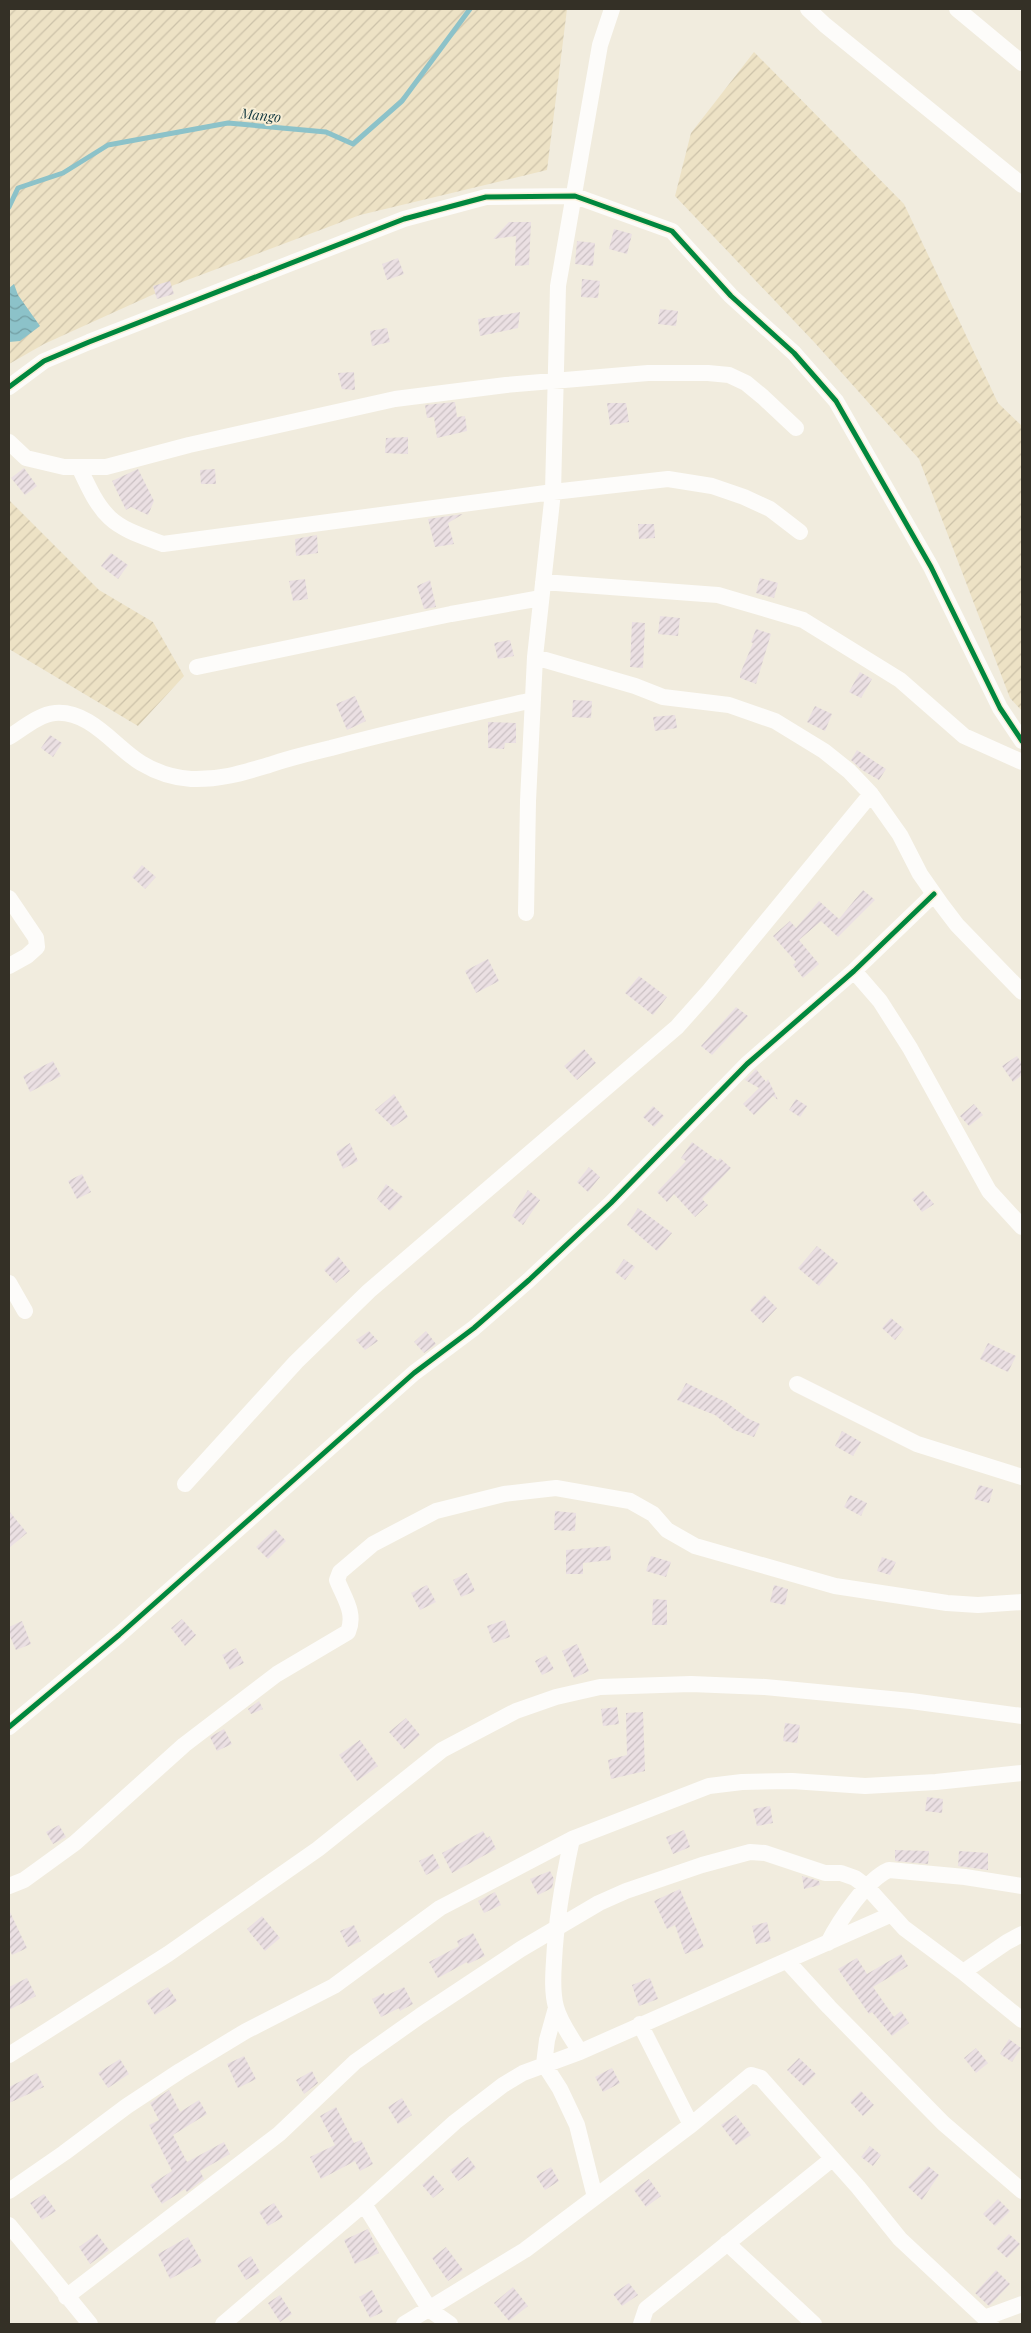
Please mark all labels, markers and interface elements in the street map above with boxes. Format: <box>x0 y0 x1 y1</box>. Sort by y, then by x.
water label: Mango <box>239 103 282 127</box>

